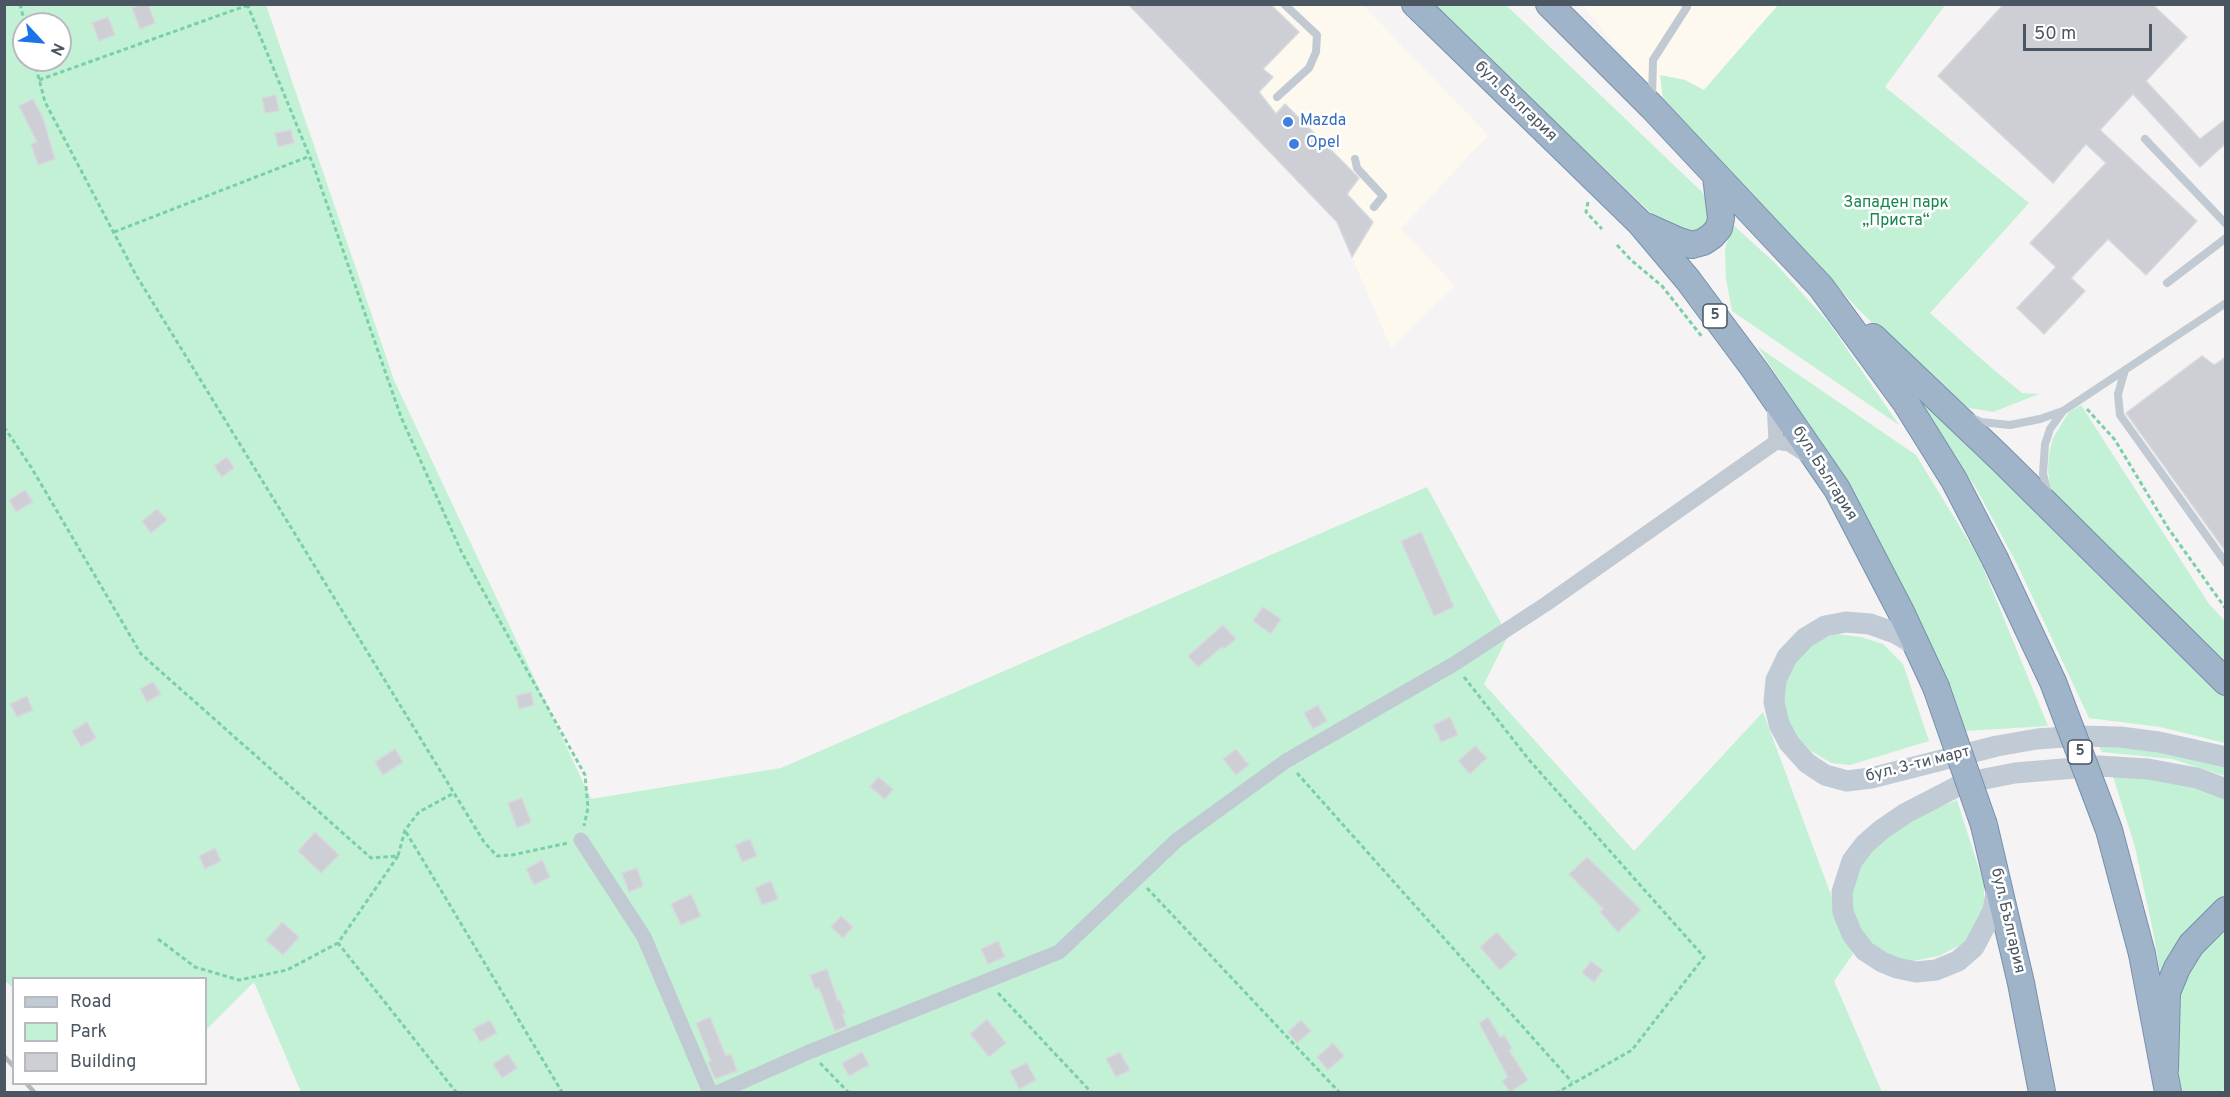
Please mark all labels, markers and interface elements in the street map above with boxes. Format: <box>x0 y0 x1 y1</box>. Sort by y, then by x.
north arrow <box>12 12 72 72</box>
scale bar <box>2026 12 2155 50</box>
text: 50 m <box>2034 23 2076 46</box>
text: N <box>45 39 68 59</box>
street label: бул. България <box>1470 58 1560 146</box>
place label: Mazda <box>1300 112 1346 132</box>
marker: Mazda <box>1281 115 1295 129</box>
place label: Opel <box>1306 134 1340 154</box>
marker: Opel <box>1287 137 1301 151</box>
park label: Западен парк „Приста“ <box>1843 194 1949 232</box>
road number: 5 <box>1703 304 1727 328</box>
street label: бул. България <box>1787 423 1861 525</box>
road number: 5 <box>2068 740 2092 764</box>
street label: бул. 3-ти март <box>1864 743 1972 787</box>
street label: бул. България <box>1986 866 2028 976</box>
legend <box>12 977 207 1085</box>
text: Road <box>70 991 112 1014</box>
text: Park <box>70 1021 107 1044</box>
text: Building <box>70 1051 136 1074</box>

